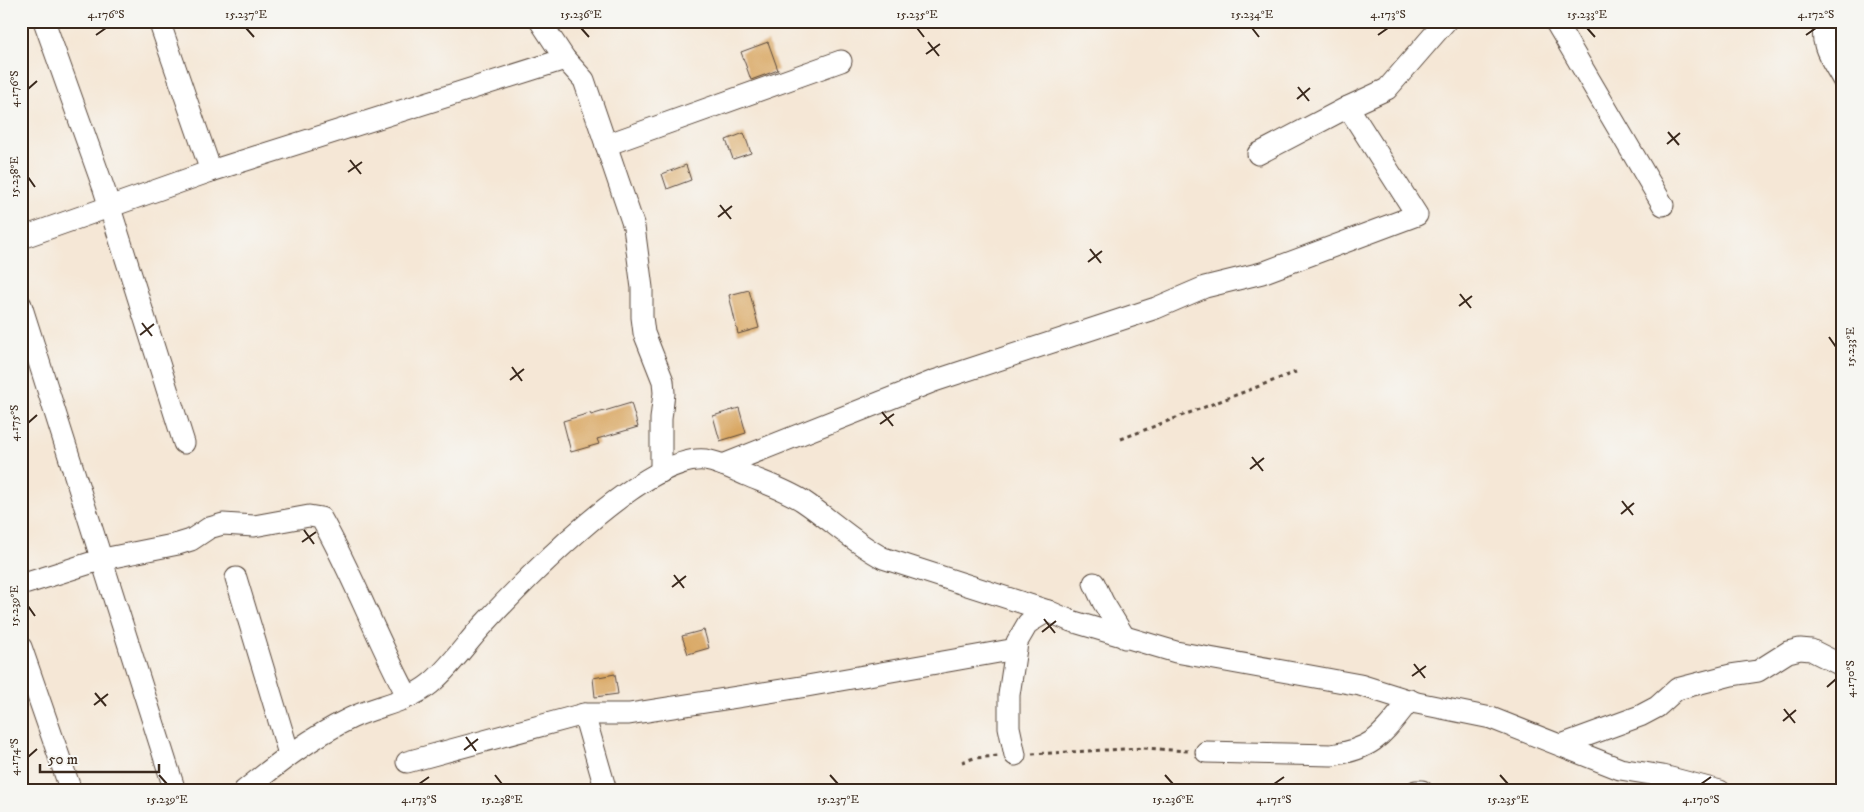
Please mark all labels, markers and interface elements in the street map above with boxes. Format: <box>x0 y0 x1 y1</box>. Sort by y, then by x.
text: 4.176°S <box>87 7 125 22</box>
text: 15.237°E <box>225 7 267 22</box>
text: 15.236°E <box>560 7 602 22</box>
text: 15.235°E <box>896 7 938 22</box>
text: 15.234°E <box>1231 7 1274 22</box>
text: 4.173°S <box>1370 7 1406 22</box>
text: 15.233°E <box>1567 7 1607 22</box>
text: 4.172°S <box>1798 7 1834 22</box>
text: 4.176°S <box>7 70 22 108</box>
text: 15.238°E <box>7 156 22 198</box>
text: 15.233°E <box>1843 327 1858 367</box>
text: 4.175°S <box>7 405 22 441</box>
text: 15.239°E <box>7 585 22 627</box>
text: 4.170°S <box>1843 660 1858 698</box>
text: 4.174°S <box>7 738 22 776</box>
scale bar <box>40 742 159 774</box>
text: 50 m <box>48 750 78 769</box>
text: 15.239°E <box>146 792 188 807</box>
text: 4.173°S <box>401 792 437 807</box>
text: 15.238°E <box>481 792 523 807</box>
text: 15.237°E <box>817 792 859 807</box>
text: 15.236°E <box>1152 792 1194 807</box>
text: 4.171°S <box>1256 792 1292 807</box>
text: 15.235°E <box>1487 792 1529 807</box>
text: 4.170°S <box>1682 792 1720 807</box>

